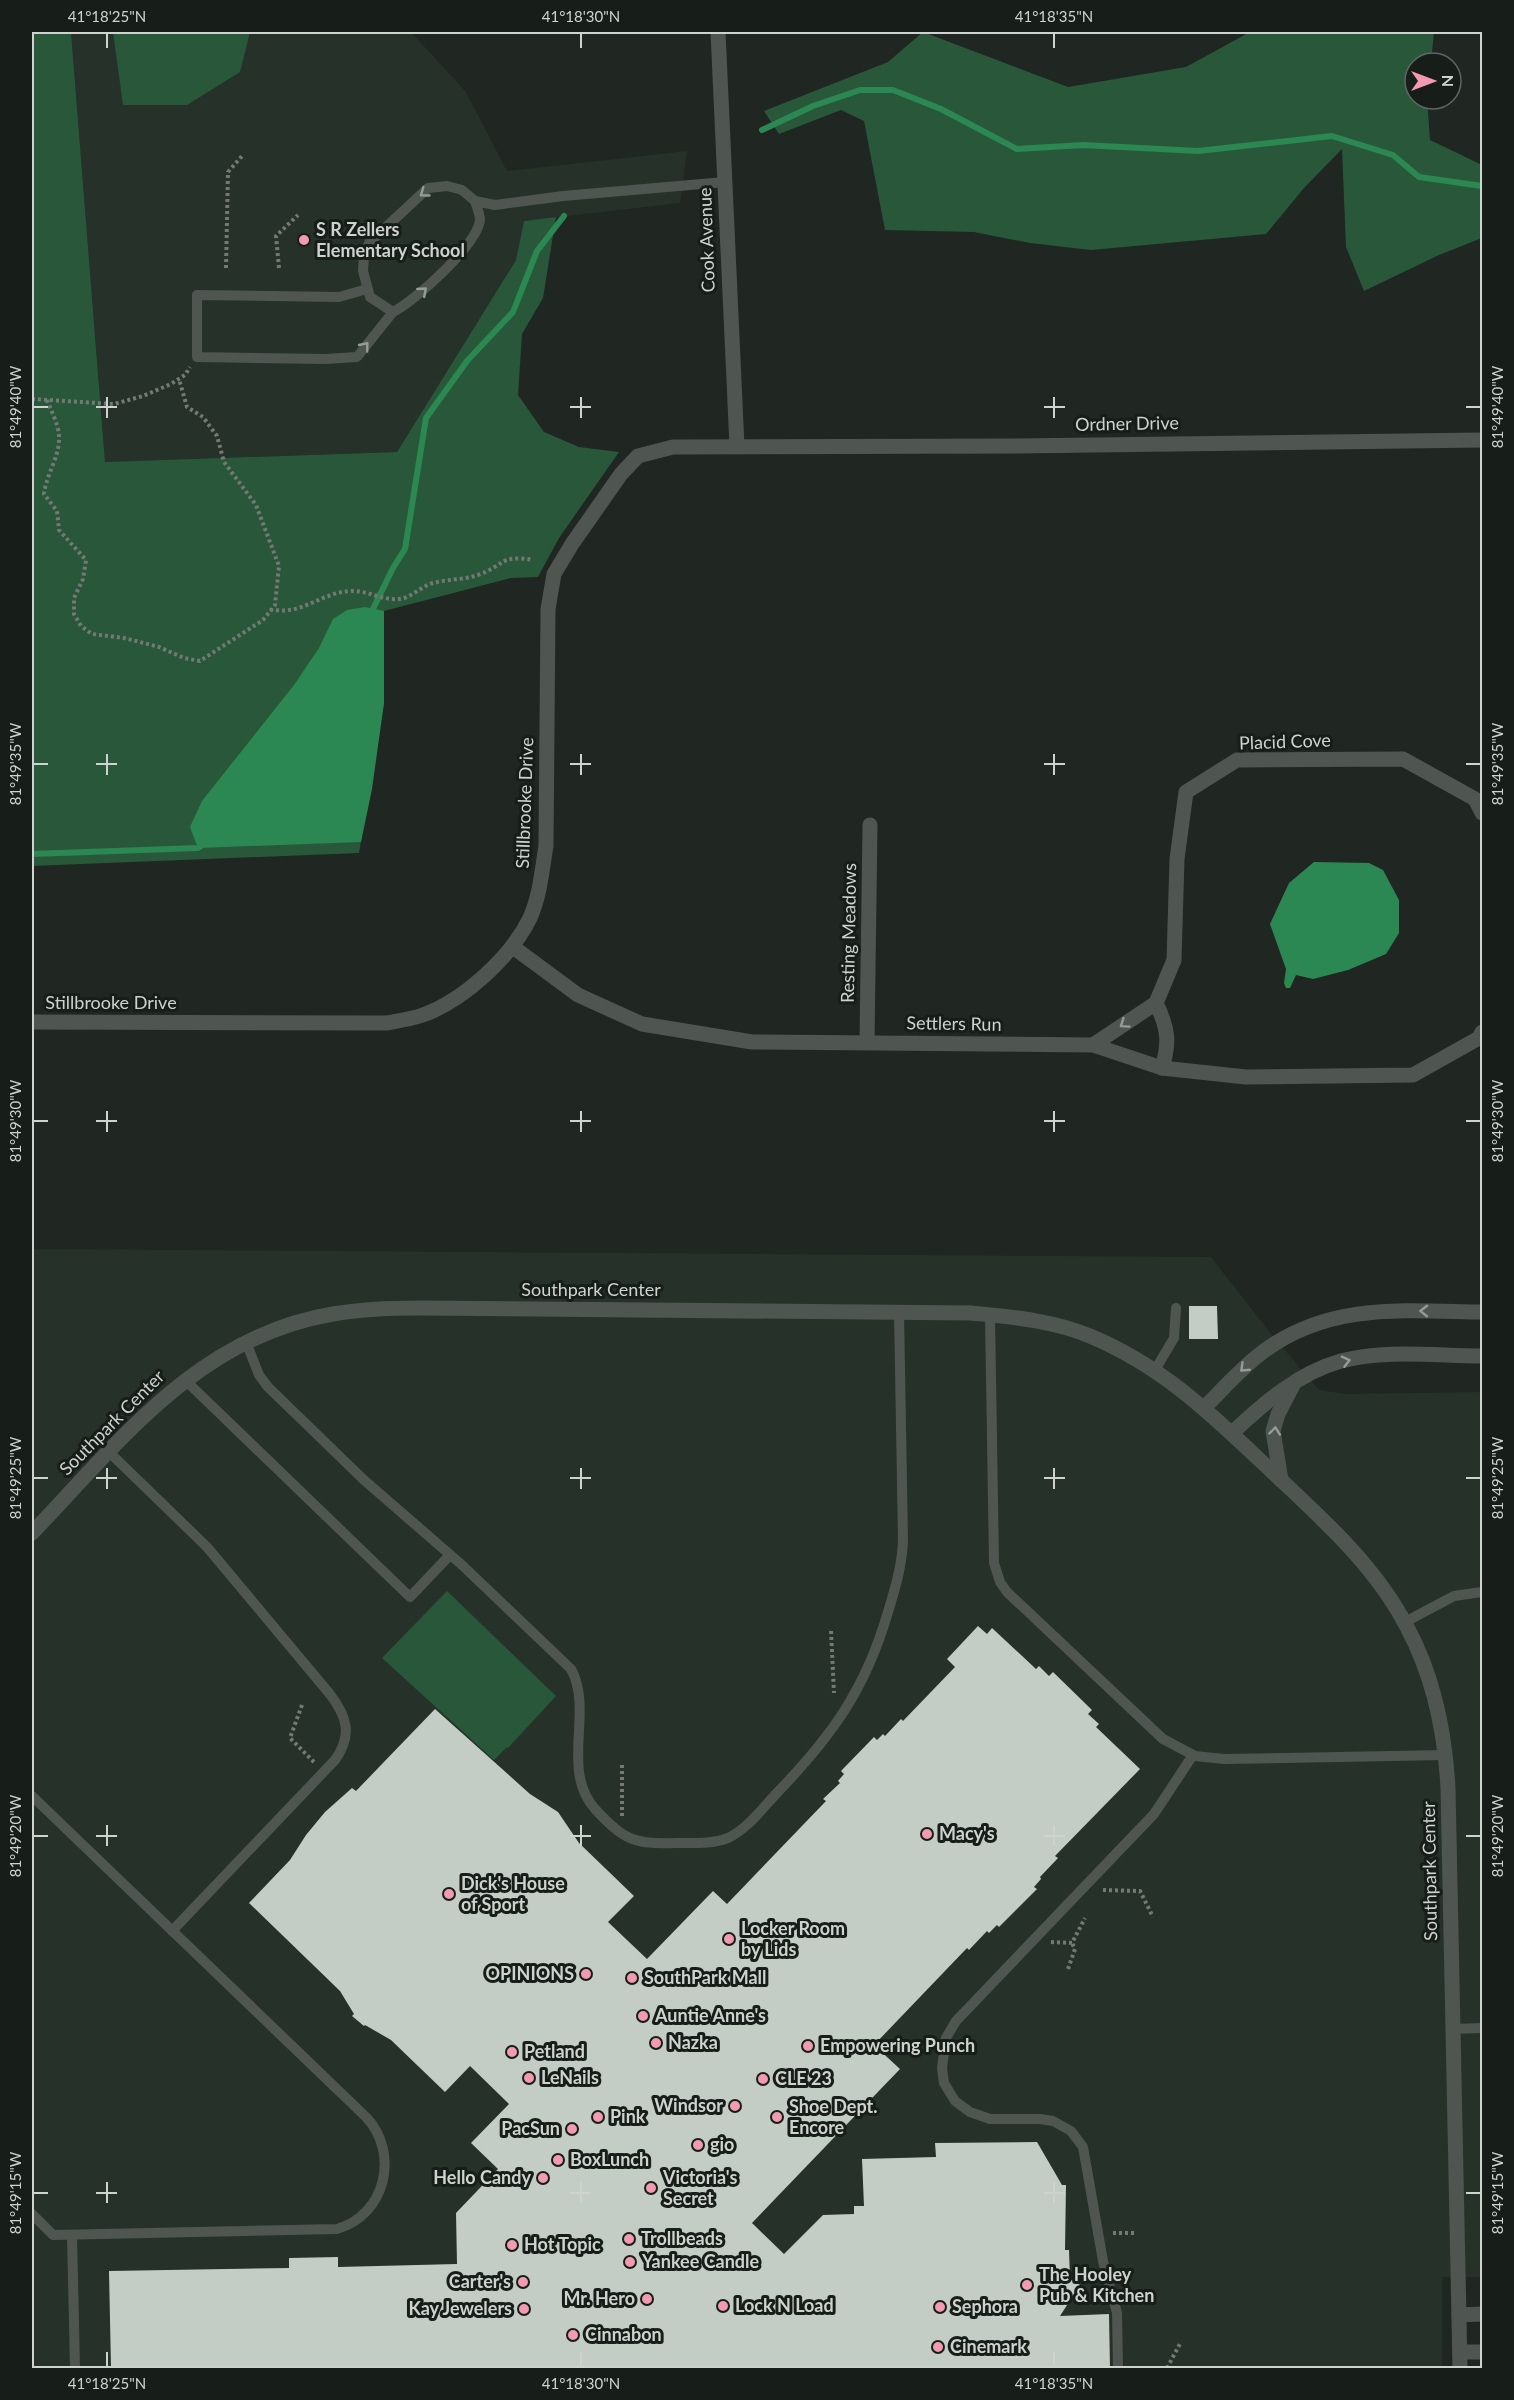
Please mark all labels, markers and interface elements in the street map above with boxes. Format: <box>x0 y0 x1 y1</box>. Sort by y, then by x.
text: 41°18'25"N <box>68 7 146 25</box>
text: 41°18'30"N <box>542 7 620 25</box>
text: 41°18'35"N <box>1015 7 1093 25</box>
north arrow <box>1403 51 1463 111</box>
text: N <box>1439 75 1458 87</box>
one-way arrow <box>420 186 431 197</box>
street label: Cook Avenue <box>693 187 719 293</box>
place label: S R Zellers Elementary School <box>316 218 465 261</box>
marker: S R Zellers Elementary School <box>297 233 311 247</box>
one-way arrow <box>416 287 427 298</box>
one-way arrow <box>358 342 369 353</box>
text: 81°49'40"W <box>6 365 24 448</box>
text: 81°49'40"W <box>1488 365 1506 448</box>
street label: Ordner Drive <box>1075 411 1179 435</box>
text: 81°49'35"W <box>6 722 24 805</box>
text: 81°49'35"W <box>1488 722 1506 805</box>
street label: Placid Cove <box>1239 728 1331 754</box>
street label: Stillbrooke Drive <box>511 737 537 869</box>
street label: Resting Meadows <box>836 863 860 1003</box>
street label: Stillbrooke Drive <box>45 991 177 1013</box>
street label: Settlers Run <box>906 1011 1002 1035</box>
one-way arrow <box>1120 1017 1131 1028</box>
text: 81°49'30"W <box>6 1079 24 1162</box>
text: 81°49'30"W <box>1488 1079 1506 1162</box>
street label: Southpark Center <box>521 1278 661 1300</box>
one-way arrow <box>1420 1305 1429 1317</box>
one-way arrow <box>1340 1355 1350 1368</box>
one-way arrow <box>1240 1361 1251 1372</box>
street label: Southpark Center <box>54 1365 169 1479</box>
one-way arrow <box>1268 1426 1281 1436</box>
text: 81°49'25"W <box>6 1436 24 1519</box>
text: 81°49'25"W <box>1488 1436 1506 1519</box>
text: 81°49'20"W <box>6 1794 24 1877</box>
text: 81°49'20"W <box>1488 1794 1506 1877</box>
street label: Southpark Center <box>1417 1801 1441 1941</box>
place label: Macy's <box>939 1822 995 1844</box>
marker: Macy's <box>920 1827 934 1841</box>
place label: Dick's House of Sport <box>461 1872 565 1915</box>
marker: Dick's House of Sport <box>442 1887 456 1901</box>
place label: Locker Room by Lids <box>741 1917 845 1960</box>
marker: Locker Room by Lids <box>722 1932 736 1946</box>
place label: OPINIONS <box>485 1962 574 1984</box>
place label: SouthPark Mall <box>644 1966 767 1988</box>
marker: OPINIONS <box>579 1967 593 1981</box>
marker: SouthPark Mall <box>625 1971 639 1985</box>
place label: Auntie Anne's <box>654 2004 766 2026</box>
marker: Auntie Anne's <box>636 2009 650 2023</box>
place label: Nazka <box>668 2031 718 2053</box>
place label: Empowering Punch <box>820 2034 975 2056</box>
marker: Nazka <box>649 2036 663 2050</box>
marker: Empowering Punch <box>801 2039 815 2053</box>
place label: Petland <box>524 2040 585 2062</box>
marker: Petland <box>505 2045 519 2059</box>
place label: LeNails <box>541 2066 599 2088</box>
place label: CLE 23 <box>775 2067 832 2089</box>
marker: LeNails <box>522 2071 536 2085</box>
marker: CLE 23 <box>756 2072 770 2086</box>
place label: Windsor <box>654 2094 723 2116</box>
place label: Shoe Dept. Encore <box>789 2095 877 2138</box>
marker: Windsor <box>728 2099 742 2113</box>
place label: Pink <box>610 2105 646 2127</box>
marker: Pink <box>591 2110 605 2124</box>
marker: Shoe Dept. Encore <box>770 2110 784 2124</box>
place label: PacSun <box>501 2117 560 2139</box>
marker: PacSun <box>565 2122 579 2136</box>
place label: gio <box>710 2133 734 2155</box>
marker: gio <box>691 2138 705 2152</box>
place label: BoxLunch <box>570 2148 649 2170</box>
text: 81°49'15"W <box>6 2151 24 2234</box>
text: 81°49'15"W <box>1488 2151 1506 2234</box>
marker: BoxLunch <box>551 2153 565 2167</box>
place label: Hello Candy <box>433 2166 531 2188</box>
place label: Victoria's Secret <box>662 2166 737 2209</box>
marker: Hello Candy <box>536 2171 550 2185</box>
marker: Victoria's Secret <box>644 2181 658 2195</box>
place label: Trollbeads <box>641 2227 723 2249</box>
marker: Trollbeads <box>622 2232 636 2246</box>
place label: Hot Topic <box>524 2233 601 2255</box>
marker: Hot Topic <box>505 2238 519 2252</box>
place label: Yankee Candle <box>641 2250 760 2272</box>
marker: Yankee Candle <box>623 2255 637 2269</box>
place label: The Hooley Pub & Kitchen <box>1039 2263 1154 2306</box>
place label: Carter's <box>449 2270 511 2292</box>
marker: Carter's <box>516 2275 530 2289</box>
marker: The Hooley Pub & Kitchen <box>1020 2278 1034 2292</box>
place label: Mr. Hero <box>563 2287 635 2309</box>
marker: Mr. Hero <box>640 2292 654 2306</box>
place label: Lock N Load <box>735 2294 834 2316</box>
place label: Sephora <box>952 2295 1018 2317</box>
place label: Kay Jewelers <box>408 2297 512 2319</box>
marker: Lock N Load <box>716 2299 730 2313</box>
marker: Sephora <box>933 2300 947 2314</box>
marker: Kay Jewelers <box>517 2302 531 2316</box>
place label: Cinnabon <box>585 2323 662 2345</box>
marker: Cinnabon <box>566 2328 580 2342</box>
place label: Cinemark <box>950 2335 1027 2357</box>
marker: Cinemark <box>931 2340 945 2354</box>
text: 41°18'25"N <box>68 2374 146 2392</box>
text: 41°18'30"N <box>542 2374 620 2392</box>
text: 41°18'35"N <box>1015 2374 1093 2392</box>

